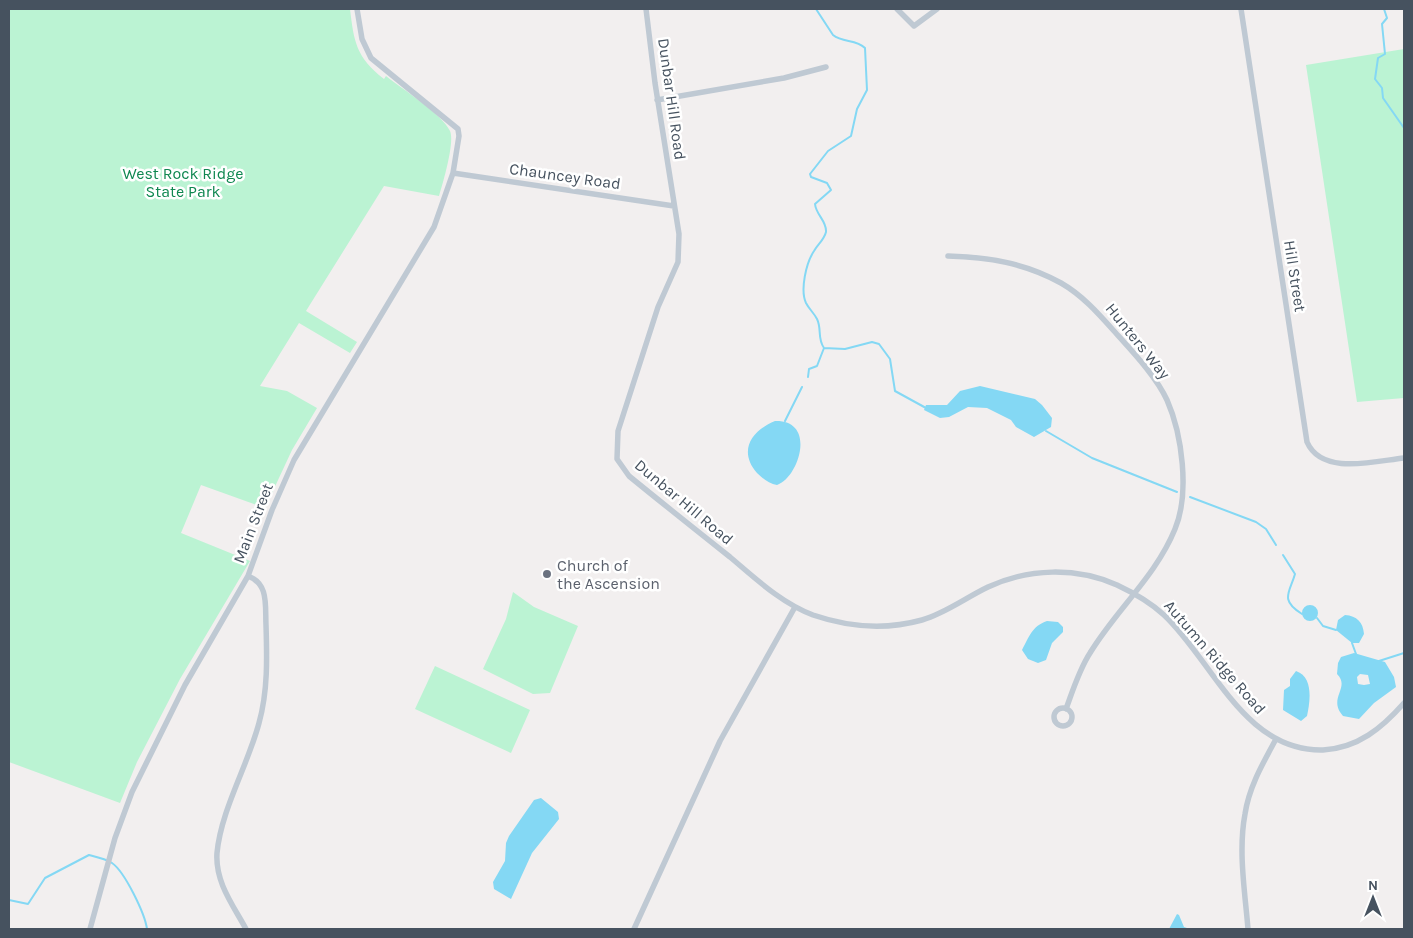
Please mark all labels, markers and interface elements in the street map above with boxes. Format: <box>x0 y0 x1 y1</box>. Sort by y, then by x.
street label: Dunbar Hill Road <box>654 37 690 161</box>
street label: Chauncey Road <box>508 159 622 193</box>
park label: West Rock Ridge State Park <box>122 164 244 201</box>
street label: Hill Street <box>1280 239 1310 313</box>
street label: Hunters Way <box>1102 299 1175 383</box>
street label: Dunbar Hill Road <box>631 455 737 549</box>
street label: Main Street <box>229 480 277 566</box>
place label: Church of the Ascension <box>557 556 660 593</box>
marker: Church of the Ascension <box>541 568 553 580</box>
street label: Autumn Ridge Road <box>1160 596 1270 718</box>
north arrow <box>1348 873 1398 923</box>
text: N <box>1368 877 1378 894</box>

